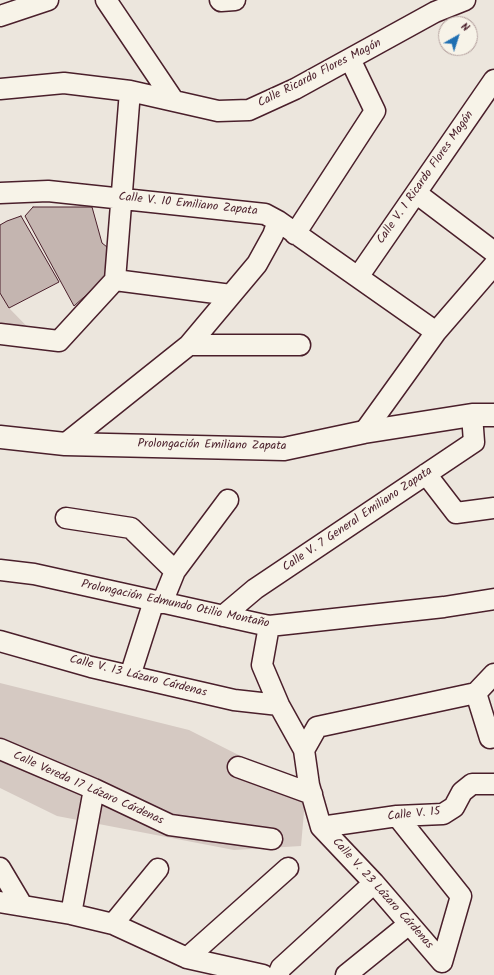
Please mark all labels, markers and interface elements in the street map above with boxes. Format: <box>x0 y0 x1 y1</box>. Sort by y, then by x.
north arrow <box>438 16 478 56</box>
text: N <box>457 18 473 37</box>
street label: Calle Ricardo Flores Magón <box>256 37 384 111</box>
street label: Calle V. 1 Ricardo Flores Magón <box>374 109 478 247</box>
street label: Calle V. 10 Emiliano Zapata <box>118 191 258 219</box>
street label: Prolongación Emiliano Zapata <box>137 438 287 454</box>
street label: Calle V. 7 General Emiliano Zapata <box>280 464 436 576</box>
street label: Prolongación Edmundo Otilio Montaño <box>80 578 270 632</box>
street label: Calle V. 13 Lázaro Cárdenas <box>68 653 208 701</box>
street label: Calle Vereda 17 Lázaro Cárdenas <box>10 749 166 829</box>
street label: Calle V. 15 <box>387 805 441 825</box>
street label: Calle V. 23 Lázaro Cárdenas <box>328 836 436 952</box>

